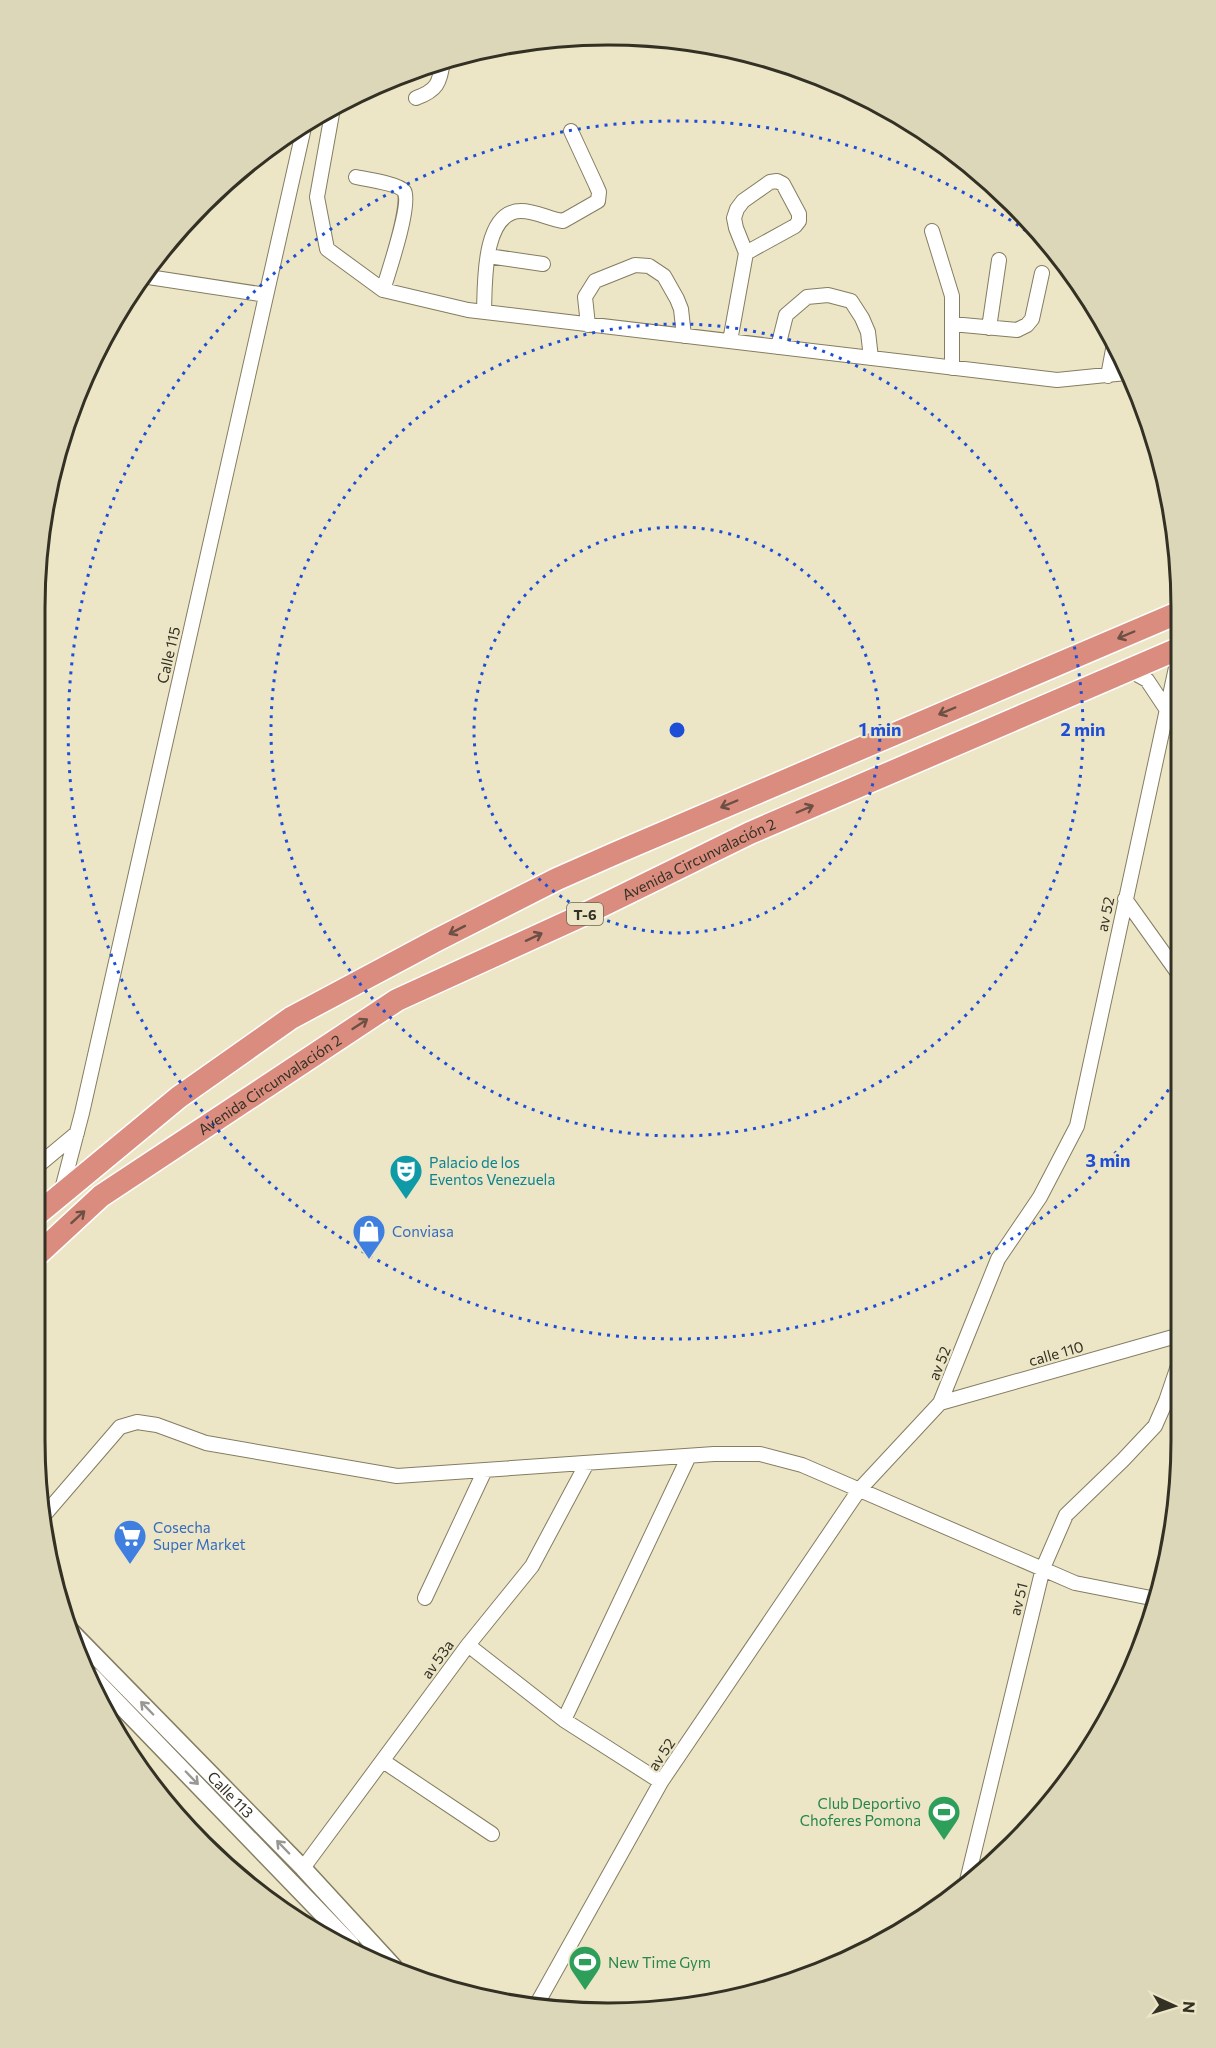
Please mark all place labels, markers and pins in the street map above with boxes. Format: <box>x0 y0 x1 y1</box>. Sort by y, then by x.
centre of rings <box>667 720 687 740</box>
theatre icon: Palacio de los Eventos Venezuela <box>388 1153 424 1200</box>
place label: Palacio de los Eventos Venezuela <box>429 1153 555 1188</box>
shop icon: Conviasa <box>351 1213 387 1260</box>
place label: Conviasa <box>392 1222 454 1240</box>
supermarket icon: Cosecha Super Market <box>112 1518 148 1565</box>
place label: Cosecha Super Market <box>153 1518 246 1553</box>
place label: Club Deportivo Choferes Pomona <box>800 1794 921 1829</box>
sports icon: Club Deportivo Choferes Pomona <box>926 1794 962 1841</box>
sports icon: New Time Gym <box>567 1944 603 1991</box>
place label: New Time Gym <box>608 1953 711 1971</box>

